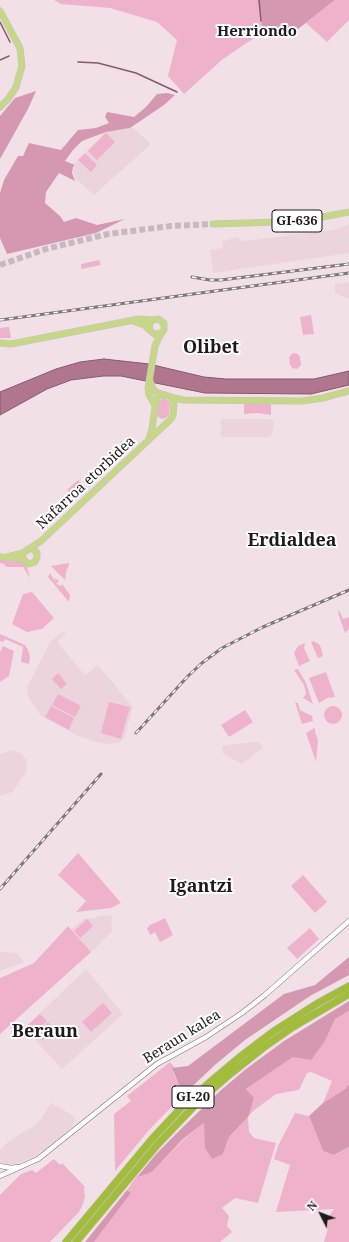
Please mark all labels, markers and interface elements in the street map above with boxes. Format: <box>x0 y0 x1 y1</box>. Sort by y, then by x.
district label: Herriondo <box>217 23 297 41</box>
road number: GI-636 <box>272 210 322 232</box>
district label: Olibet <box>183 337 239 359</box>
street label: Nafarroa etorbidea <box>33 433 139 533</box>
district label: Erdialdea <box>247 530 337 552</box>
district label: Igantzi <box>169 876 233 898</box>
street label: Beraun kalea <box>140 1007 224 1067</box>
district label: Beraun <box>12 1021 78 1043</box>
road number: GI-20 <box>172 1086 214 1108</box>
north arrow <box>301 1194 341 1234</box>
text: N <box>303 1197 320 1214</box>

